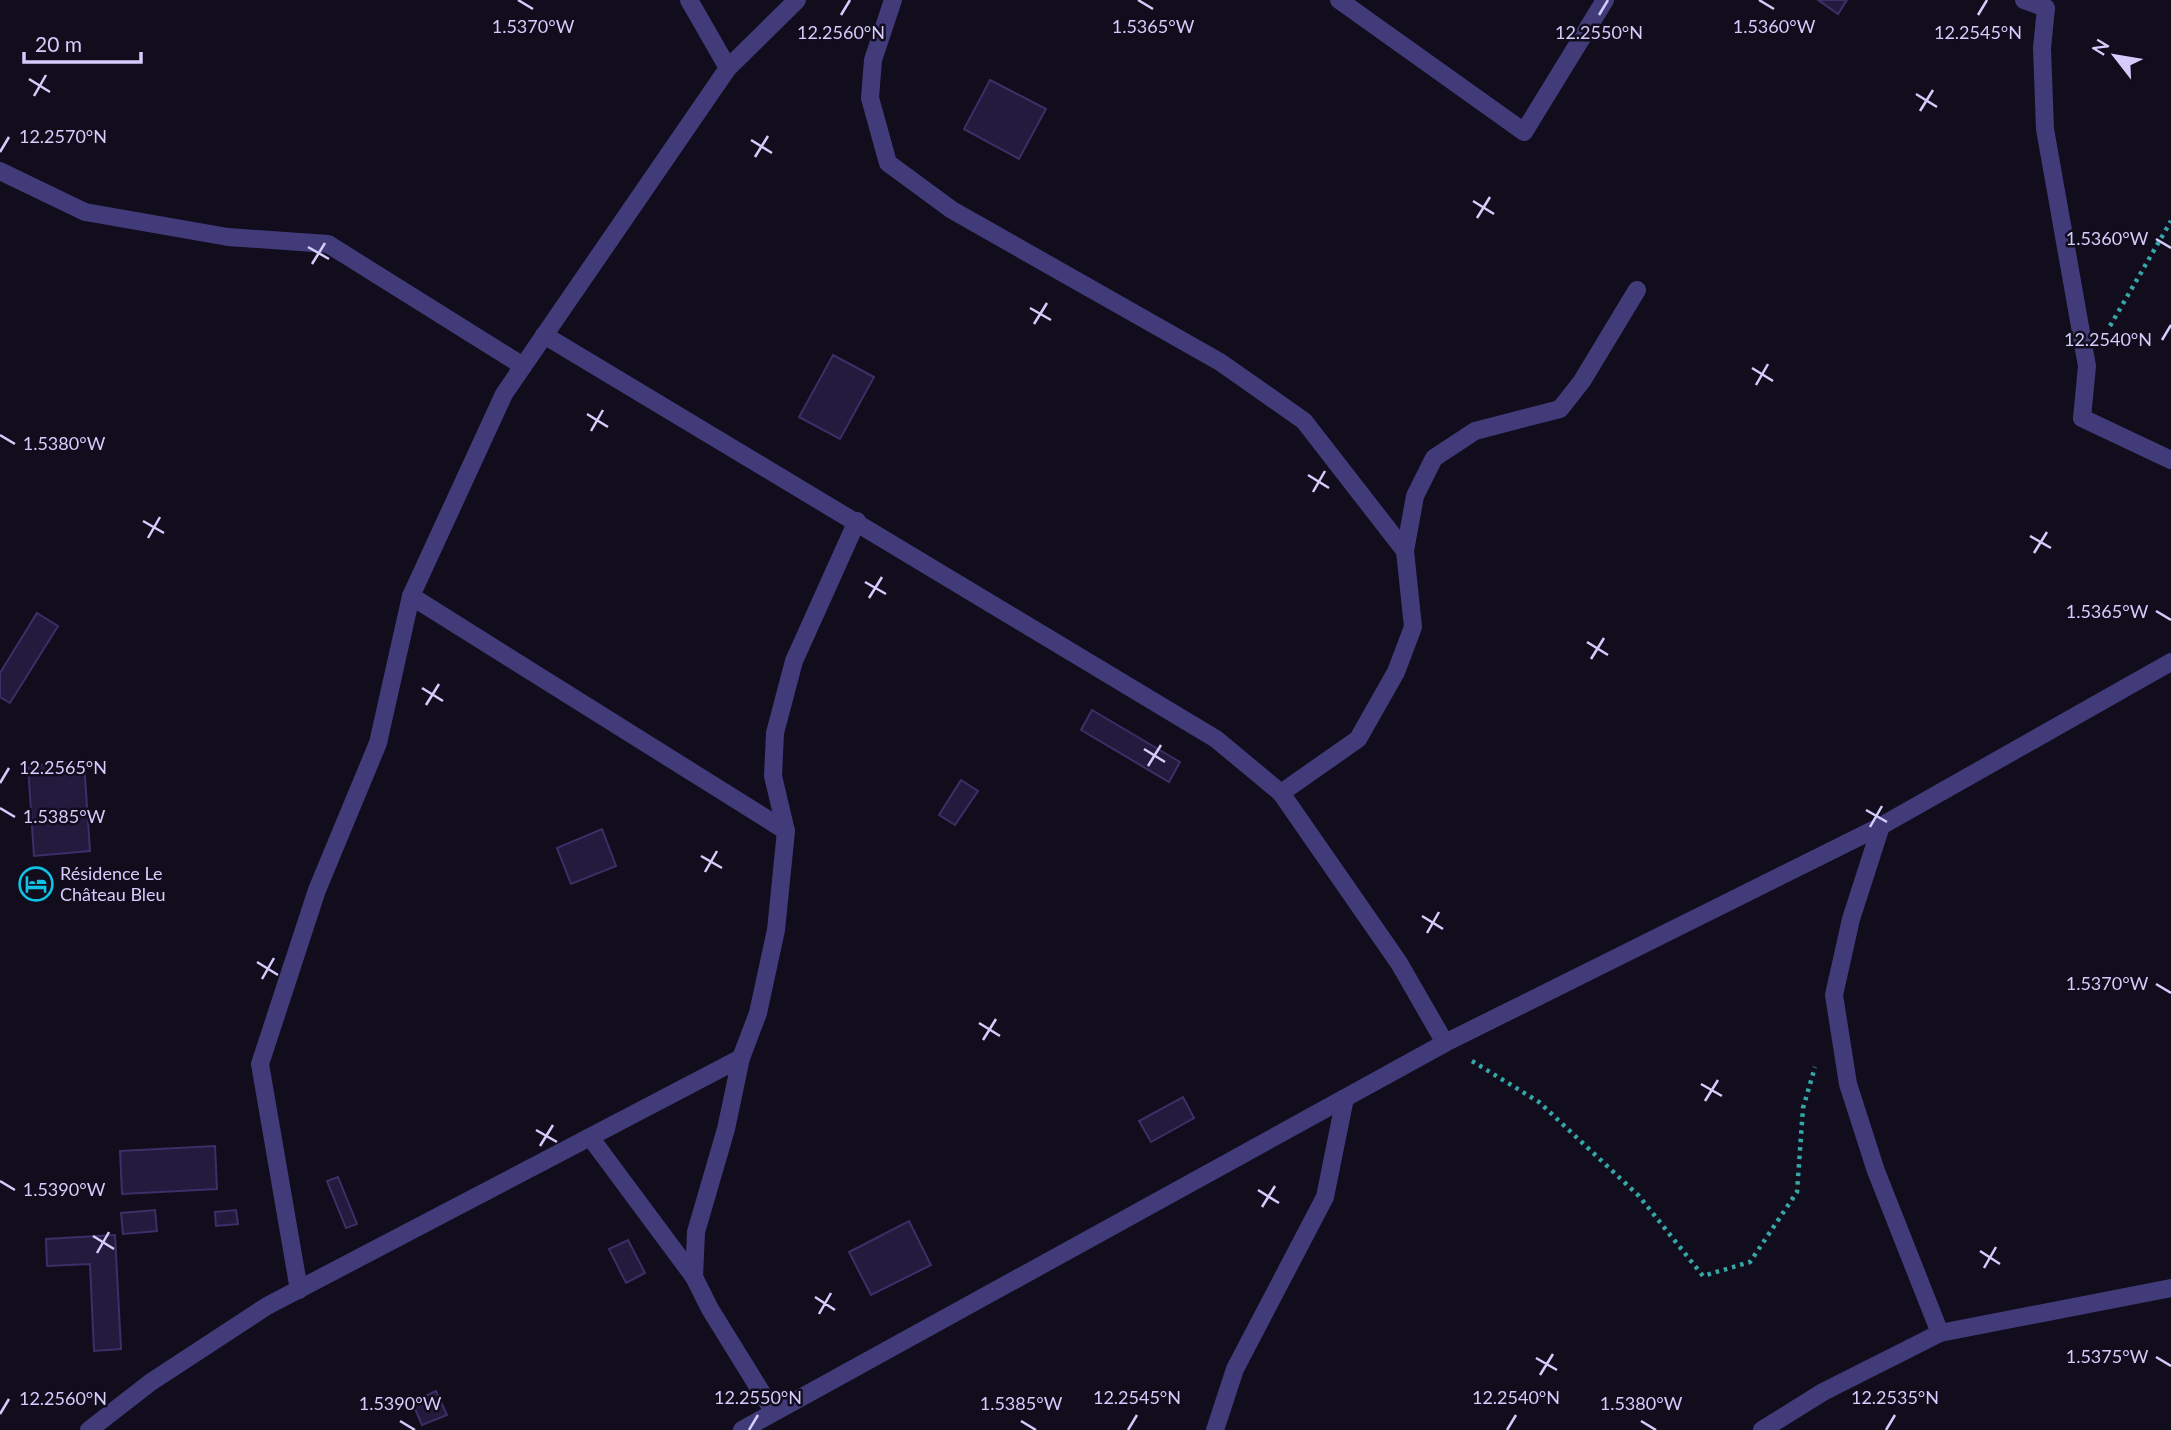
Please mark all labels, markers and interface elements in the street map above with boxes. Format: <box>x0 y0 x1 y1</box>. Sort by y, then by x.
text: 1.5370°W <box>492 15 575 37</box>
text: 1.5365°W <box>1112 15 1195 37</box>
text: 1.5360°W <box>1733 15 1816 37</box>
scale bar <box>24 21 142 65</box>
text: 12.2560°N <box>797 21 885 43</box>
text: 12.2550°N <box>1555 21 1643 43</box>
text: 12.2545°N <box>1934 21 2022 43</box>
north arrow <box>2080 21 2150 91</box>
text: 20 m <box>35 31 82 56</box>
text: N <box>2086 35 2114 59</box>
text: 12.2570°N <box>19 125 107 147</box>
text: 1.5360°W <box>2066 227 2149 249</box>
text: 12.2540°N <box>2064 328 2152 350</box>
text: 1.5380°W <box>23 432 106 454</box>
text: 1.5365°W <box>2066 600 2149 622</box>
text: 12.2565°N <box>19 756 107 778</box>
text: 1.5385°W <box>23 805 106 827</box>
place label: Résidence Le Château Bleu <box>60 862 166 905</box>
hotel icon: Résidence Le Château Bleu <box>17 865 55 903</box>
text: 1.5370°W <box>2066 972 2149 994</box>
text: 1.5390°W <box>23 1178 106 1200</box>
text: 1.5375°W <box>2066 1345 2149 1367</box>
text: 12.2550°N <box>714 1386 802 1408</box>
text: 12.2545°N <box>1093 1386 1181 1408</box>
text: 12.2540°N <box>1472 1386 1560 1408</box>
text: 12.2535°N <box>1851 1386 1939 1408</box>
text: 12.2560°N <box>19 1387 107 1409</box>
text: 1.5390°W <box>359 1392 442 1414</box>
text: 1.5385°W <box>980 1392 1063 1414</box>
text: 1.5380°W <box>1600 1392 1683 1414</box>

